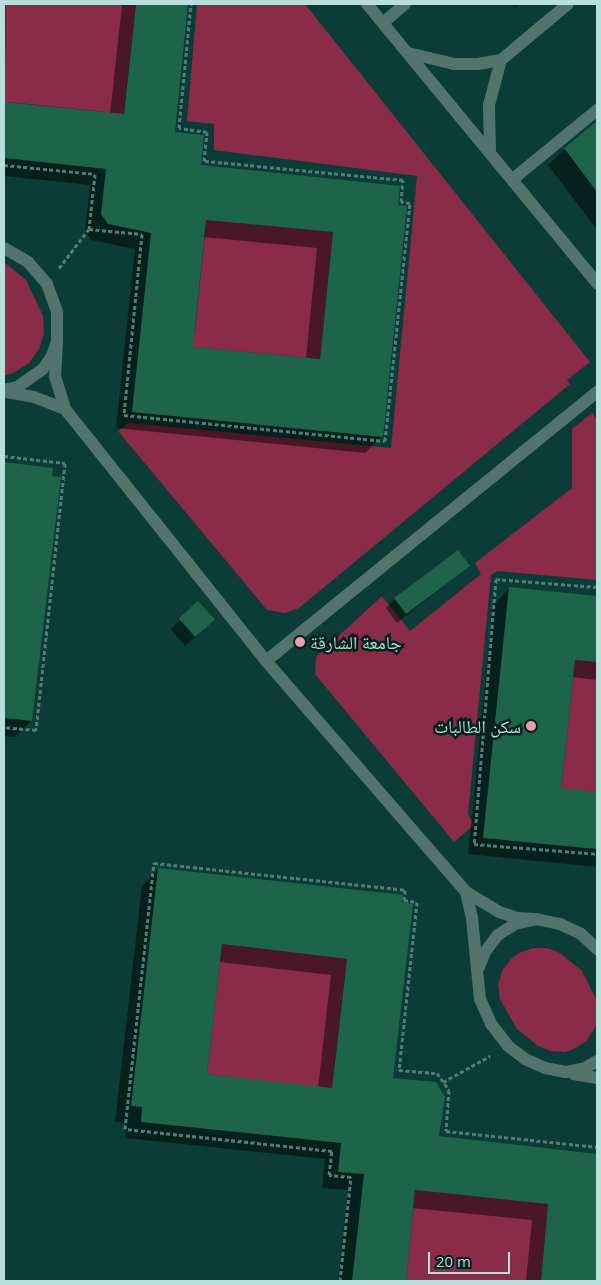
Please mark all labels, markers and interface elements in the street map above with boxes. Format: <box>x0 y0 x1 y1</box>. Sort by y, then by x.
place label: جامعة الشارقة <box>310 631 402 653</box>
marker: جامعة الشارقة <box>294 636 306 648</box>
place label: سكن الطالبات <box>434 715 521 737</box>
marker: سكن الطالبات <box>525 720 537 732</box>
scale bar <box>431 1242 514 1274</box>
text: 20 m <box>436 1251 471 1271</box>

